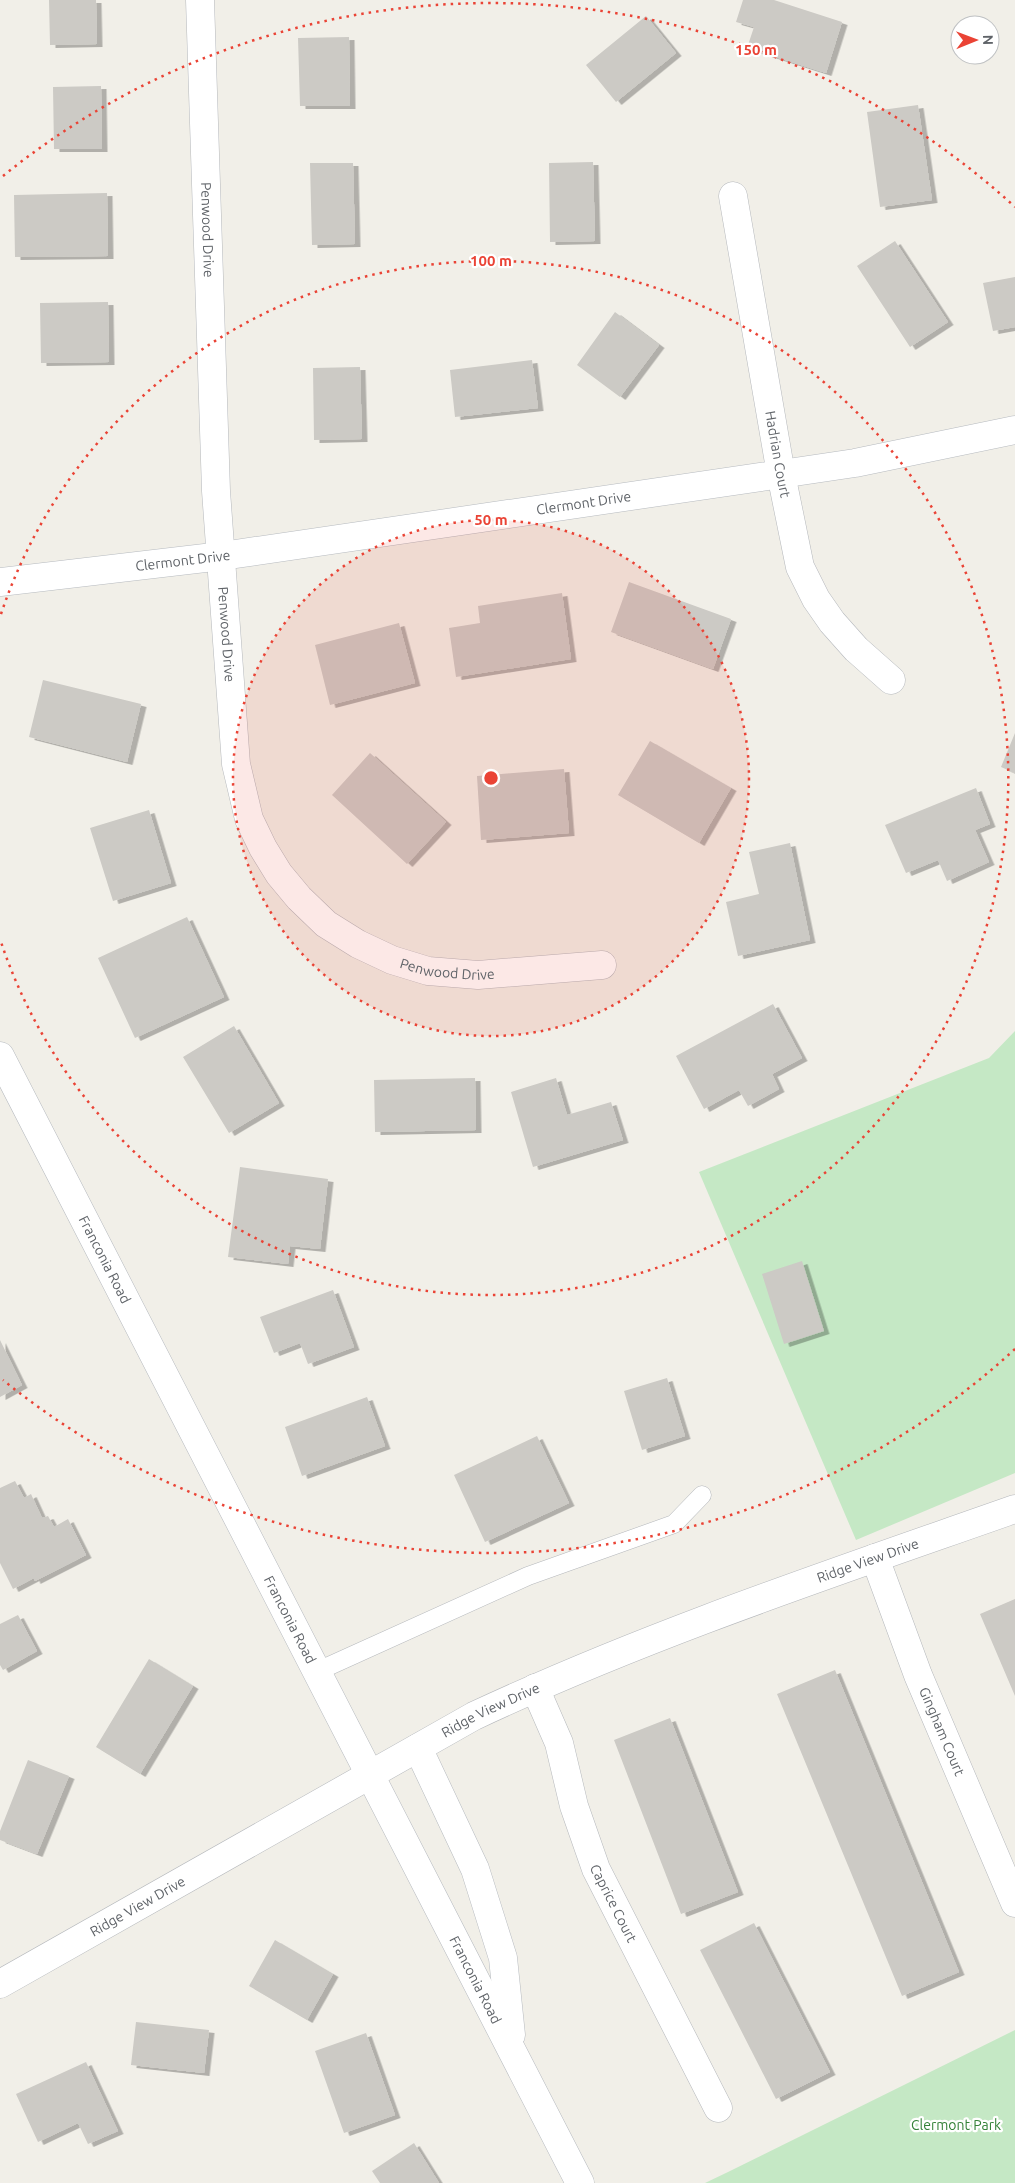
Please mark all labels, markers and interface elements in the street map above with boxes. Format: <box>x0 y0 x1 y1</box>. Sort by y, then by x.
north arrow <box>950 15 1000 65</box>
text: N <box>980 34 996 45</box>
text: 150 m <box>735 41 777 58</box>
street label: Penwood Drive <box>198 182 217 278</box>
text: 100 m <box>470 252 512 269</box>
street label: Hadrian Court <box>762 409 794 499</box>
street label: Clermont Drive <box>535 488 632 518</box>
text: 50 m <box>474 511 508 528</box>
street label: Clermont Drive <box>134 547 231 574</box>
street label: Penwood Drive <box>215 586 238 683</box>
centre of rings <box>482 769 500 787</box>
street label: Penwood Drive <box>398 955 495 983</box>
street label: Franconia Road <box>76 1213 134 1306</box>
street label: Ridge View Drive <box>815 1535 921 1586</box>
street label: Franconia Road <box>261 1573 319 1666</box>
street label: Ridge View Drive <box>439 1679 542 1741</box>
street label: Gingham Court <box>916 1685 968 1779</box>
street label: Caprice Court <box>587 1862 640 1946</box>
street label: Ridge View Drive <box>87 1873 188 1940</box>
street label: Franconia Road <box>446 1933 505 2026</box>
park label: Clermont Park <box>911 2117 1001 2133</box>

